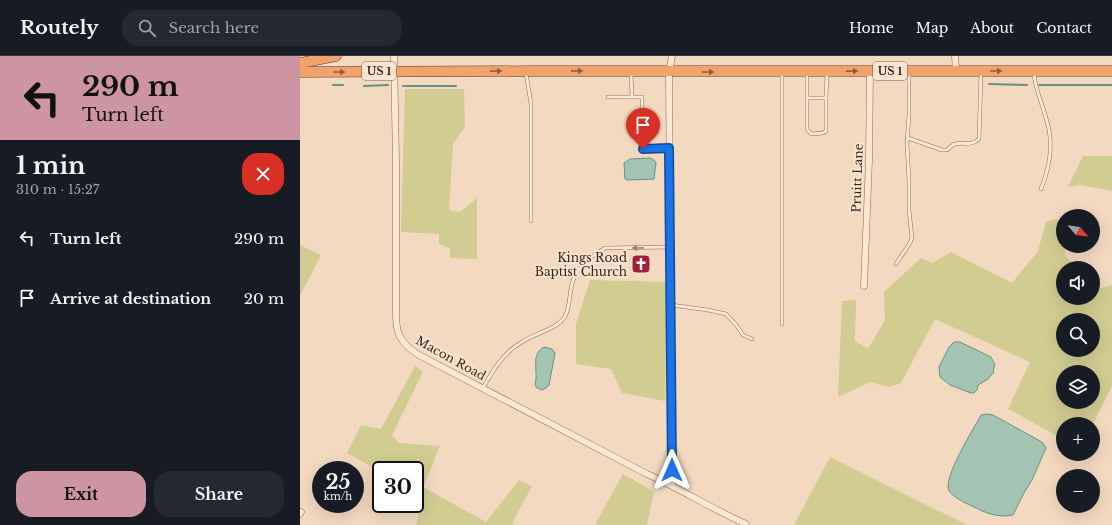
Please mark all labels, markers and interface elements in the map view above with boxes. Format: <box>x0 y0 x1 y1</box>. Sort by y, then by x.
search box <box>122 10 402 46</box>
text: Routely <box>20 16 98 39</box>
icon: search <box>136 17 158 39</box>
text: Search here <box>168 18 259 37</box>
text: Home <box>849 19 894 37</box>
text: Map <box>916 19 948 37</box>
text: About <box>970 19 1014 37</box>
text: Contact <box>1036 19 1092 37</box>
road number: US 1 <box>362 62 396 80</box>
road number: US 1 <box>873 62 907 80</box>
one-way arrow <box>490 68 503 74</box>
one-way arrow <box>571 68 584 74</box>
one-way arrow <box>846 68 859 74</box>
one-way arrow <box>990 68 1003 74</box>
text: 290 m <box>82 69 179 104</box>
one-way arrow <box>333 69 346 75</box>
one-way arrow <box>702 69 715 75</box>
icon: left <box>16 72 68 124</box>
text: Turn left <box>82 104 164 126</box>
pin <box>626 108 660 149</box>
icon: arrive <box>632 114 654 136</box>
street label: Pruitt Lane <box>848 143 866 213</box>
text: 1 min <box>16 151 86 180</box>
button: close <box>242 153 284 195</box>
text: 310 m · 15:27 <box>16 181 99 198</box>
north arrow <box>1056 209 1100 253</box>
map controls <box>1056 209 1100 513</box>
icon: left <box>16 227 38 249</box>
text: Turn left <box>50 229 121 248</box>
text: 290 m <box>234 229 284 248</box>
one-way arrow <box>631 245 644 251</box>
place label: Kings Road Baptist Church <box>535 250 627 279</box>
church icon: Kings Road Baptist Church <box>630 253 652 275</box>
button: sound <box>1056 261 1100 305</box>
icon: arrive <box>16 287 38 309</box>
text: Arrive at destination <box>50 289 211 308</box>
text: 20 m <box>244 289 284 308</box>
button: search <box>1056 313 1100 357</box>
street label: Macon Road <box>413 333 489 383</box>
button: layers <box>1056 365 1100 409</box>
button: + <box>1056 417 1100 461</box>
position arrow <box>651 449 693 491</box>
speed limit sign: 30 <box>372 461 424 513</box>
button: − <box>1056 469 1100 513</box>
text: 25 <box>326 470 350 494</box>
button: Exit <box>16 471 146 517</box>
button: Share <box>154 471 284 517</box>
text: km/h <box>324 490 352 503</box>

